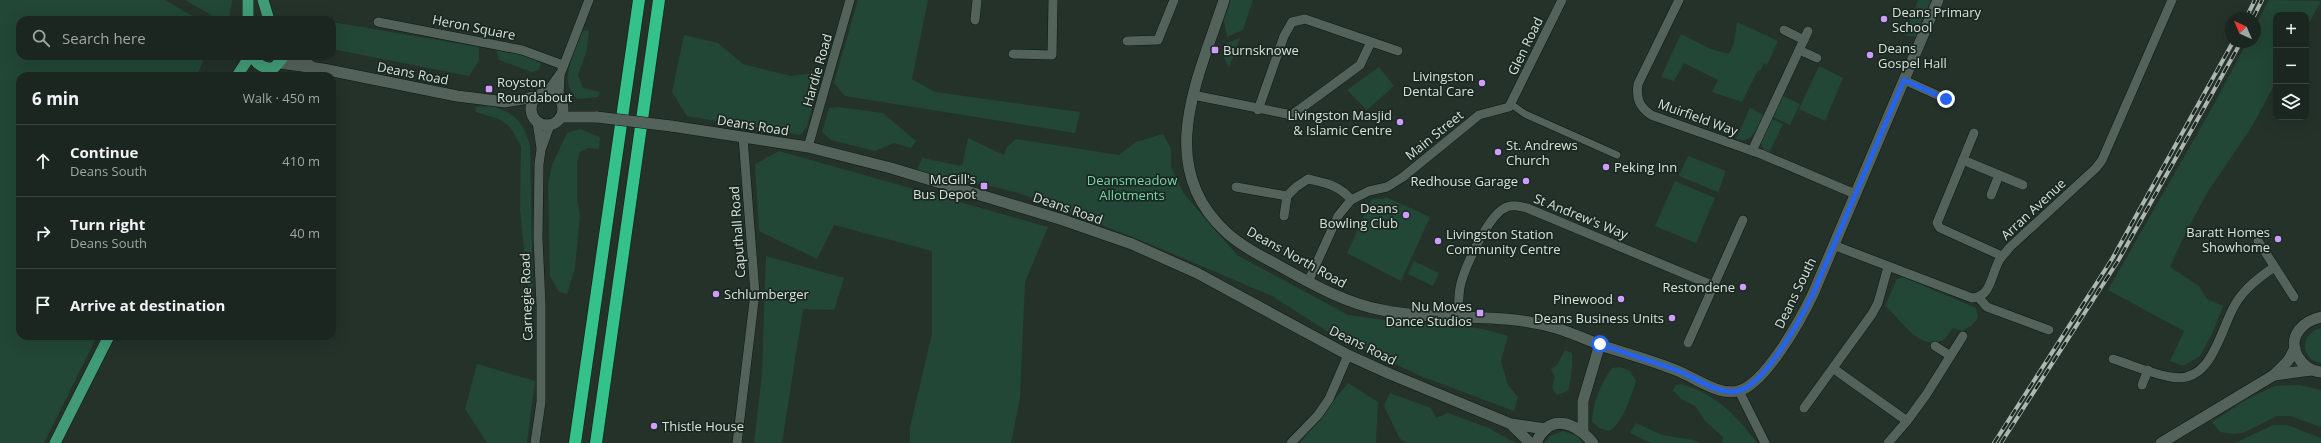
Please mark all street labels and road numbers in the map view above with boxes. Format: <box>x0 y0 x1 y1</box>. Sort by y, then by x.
street label: Heron Square <box>431 10 517 44</box>
street label: Glen Road <box>1503 14 1547 78</box>
street label: Hardie Road <box>798 31 836 109</box>
street label: Deans Road <box>376 57 450 89</box>
street label: Muirfield Way <box>1656 94 1741 140</box>
street label: Main Street <box>1401 106 1467 164</box>
street label: Deans Road <box>716 110 790 140</box>
street label: Arran Avenue <box>1997 174 2069 244</box>
street label: Caputhall Road <box>725 185 749 279</box>
street label: Deans Road <box>1031 188 1105 228</box>
street label: St Andrew's Way <box>1531 189 1631 243</box>
street label: Deans North Road <box>1244 222 1350 292</box>
street label: Carnegie Road <box>515 253 537 341</box>
street label: Deans South <box>1770 254 1820 332</box>
street label: Deans Road <box>1326 321 1400 369</box>

